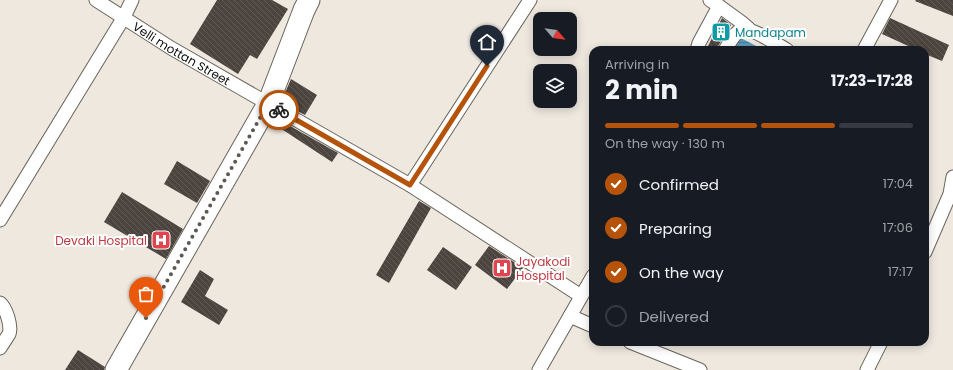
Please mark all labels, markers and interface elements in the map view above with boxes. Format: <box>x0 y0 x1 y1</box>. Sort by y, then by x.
north arrow <box>533 12 577 56</box>
map controls <box>533 12 577 108</box>
street label: Velli mottan Street <box>130 17 234 89</box>
building icon: Mandapam <box>710 21 732 43</box>
place label: Mandapam <box>735 24 806 41</box>
pin <box>470 25 504 66</box>
icon: home <box>476 31 498 53</box>
text: Arriving in <box>605 55 669 74</box>
button: layers <box>533 64 577 108</box>
text: 17:23–17:28 <box>831 70 913 91</box>
text: 2 min <box>605 72 678 108</box>
courier <box>259 90 299 130</box>
icon: bike <box>268 99 290 121</box>
text: On the way · 130 m <box>605 134 725 153</box>
icon: check <box>605 173 627 195</box>
text: Confirmed <box>639 174 719 195</box>
text: 17:04 <box>883 174 913 193</box>
icon: check <box>605 217 627 239</box>
text: Preparing <box>639 218 712 239</box>
text: 17:06 <box>883 218 913 237</box>
hospital icon: Devaki Hospital <box>150 229 172 251</box>
place label: Devaki Hospital <box>55 232 147 249</box>
place label: Jayakodi Hospital <box>516 253 570 284</box>
hospital icon: Jayakodi Hospital <box>491 257 513 279</box>
icon: check <box>605 261 627 283</box>
text: On the way <box>639 262 724 283</box>
text: 17:17 <box>888 262 913 281</box>
pin <box>129 277 163 318</box>
icon: bag <box>135 283 157 305</box>
text: Delivered <box>639 306 709 327</box>

